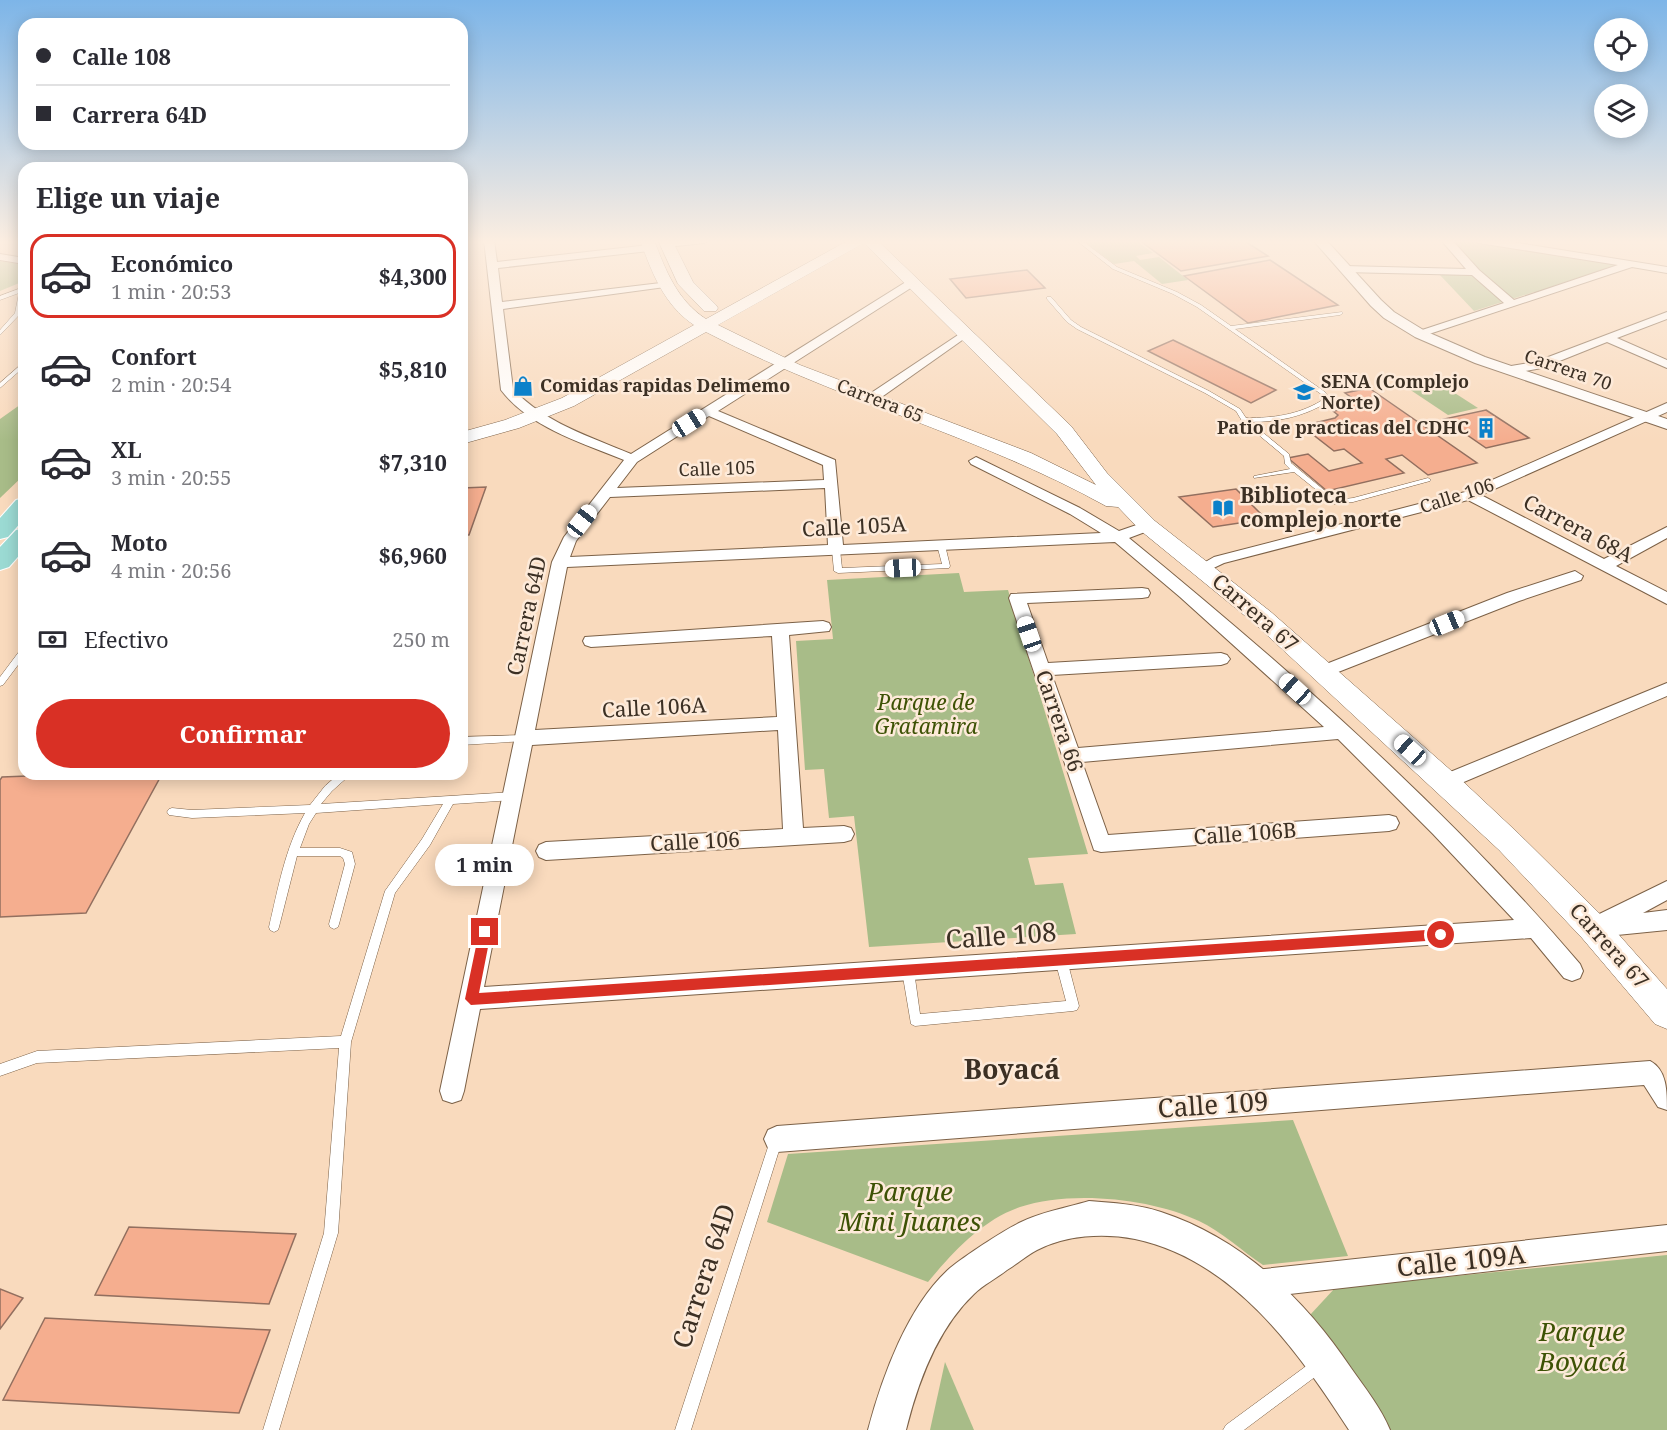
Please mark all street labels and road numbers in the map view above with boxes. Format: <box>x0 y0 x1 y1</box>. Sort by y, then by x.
street label: Carrera 70 <box>1521 343 1615 395</box>
street label: Carrera 65 <box>834 373 927 428</box>
street label: Calle 105 <box>678 455 756 481</box>
street label: Calle 106 <box>1416 472 1497 518</box>
street label: Carrera 68A <box>1519 487 1639 569</box>
street label: Calle 105A <box>801 509 907 543</box>
street label: Carrera 64D <box>500 554 552 678</box>
street label: Carrera 67 <box>1206 567 1305 658</box>
street label: Carrera 66 <box>1029 666 1090 775</box>
street label: Calle 106A <box>601 690 707 724</box>
street label: Calle 106B <box>1192 815 1297 851</box>
street label: Calle 106 <box>649 825 740 857</box>
street label: Carrera 67 <box>1564 897 1656 994</box>
street label: Calle 108 <box>944 913 1058 957</box>
street label: Calle 109 <box>1156 1082 1270 1126</box>
street label: Carrera 64D <box>663 1199 743 1353</box>
street label: Calle 109A <box>1395 1235 1528 1285</box>

